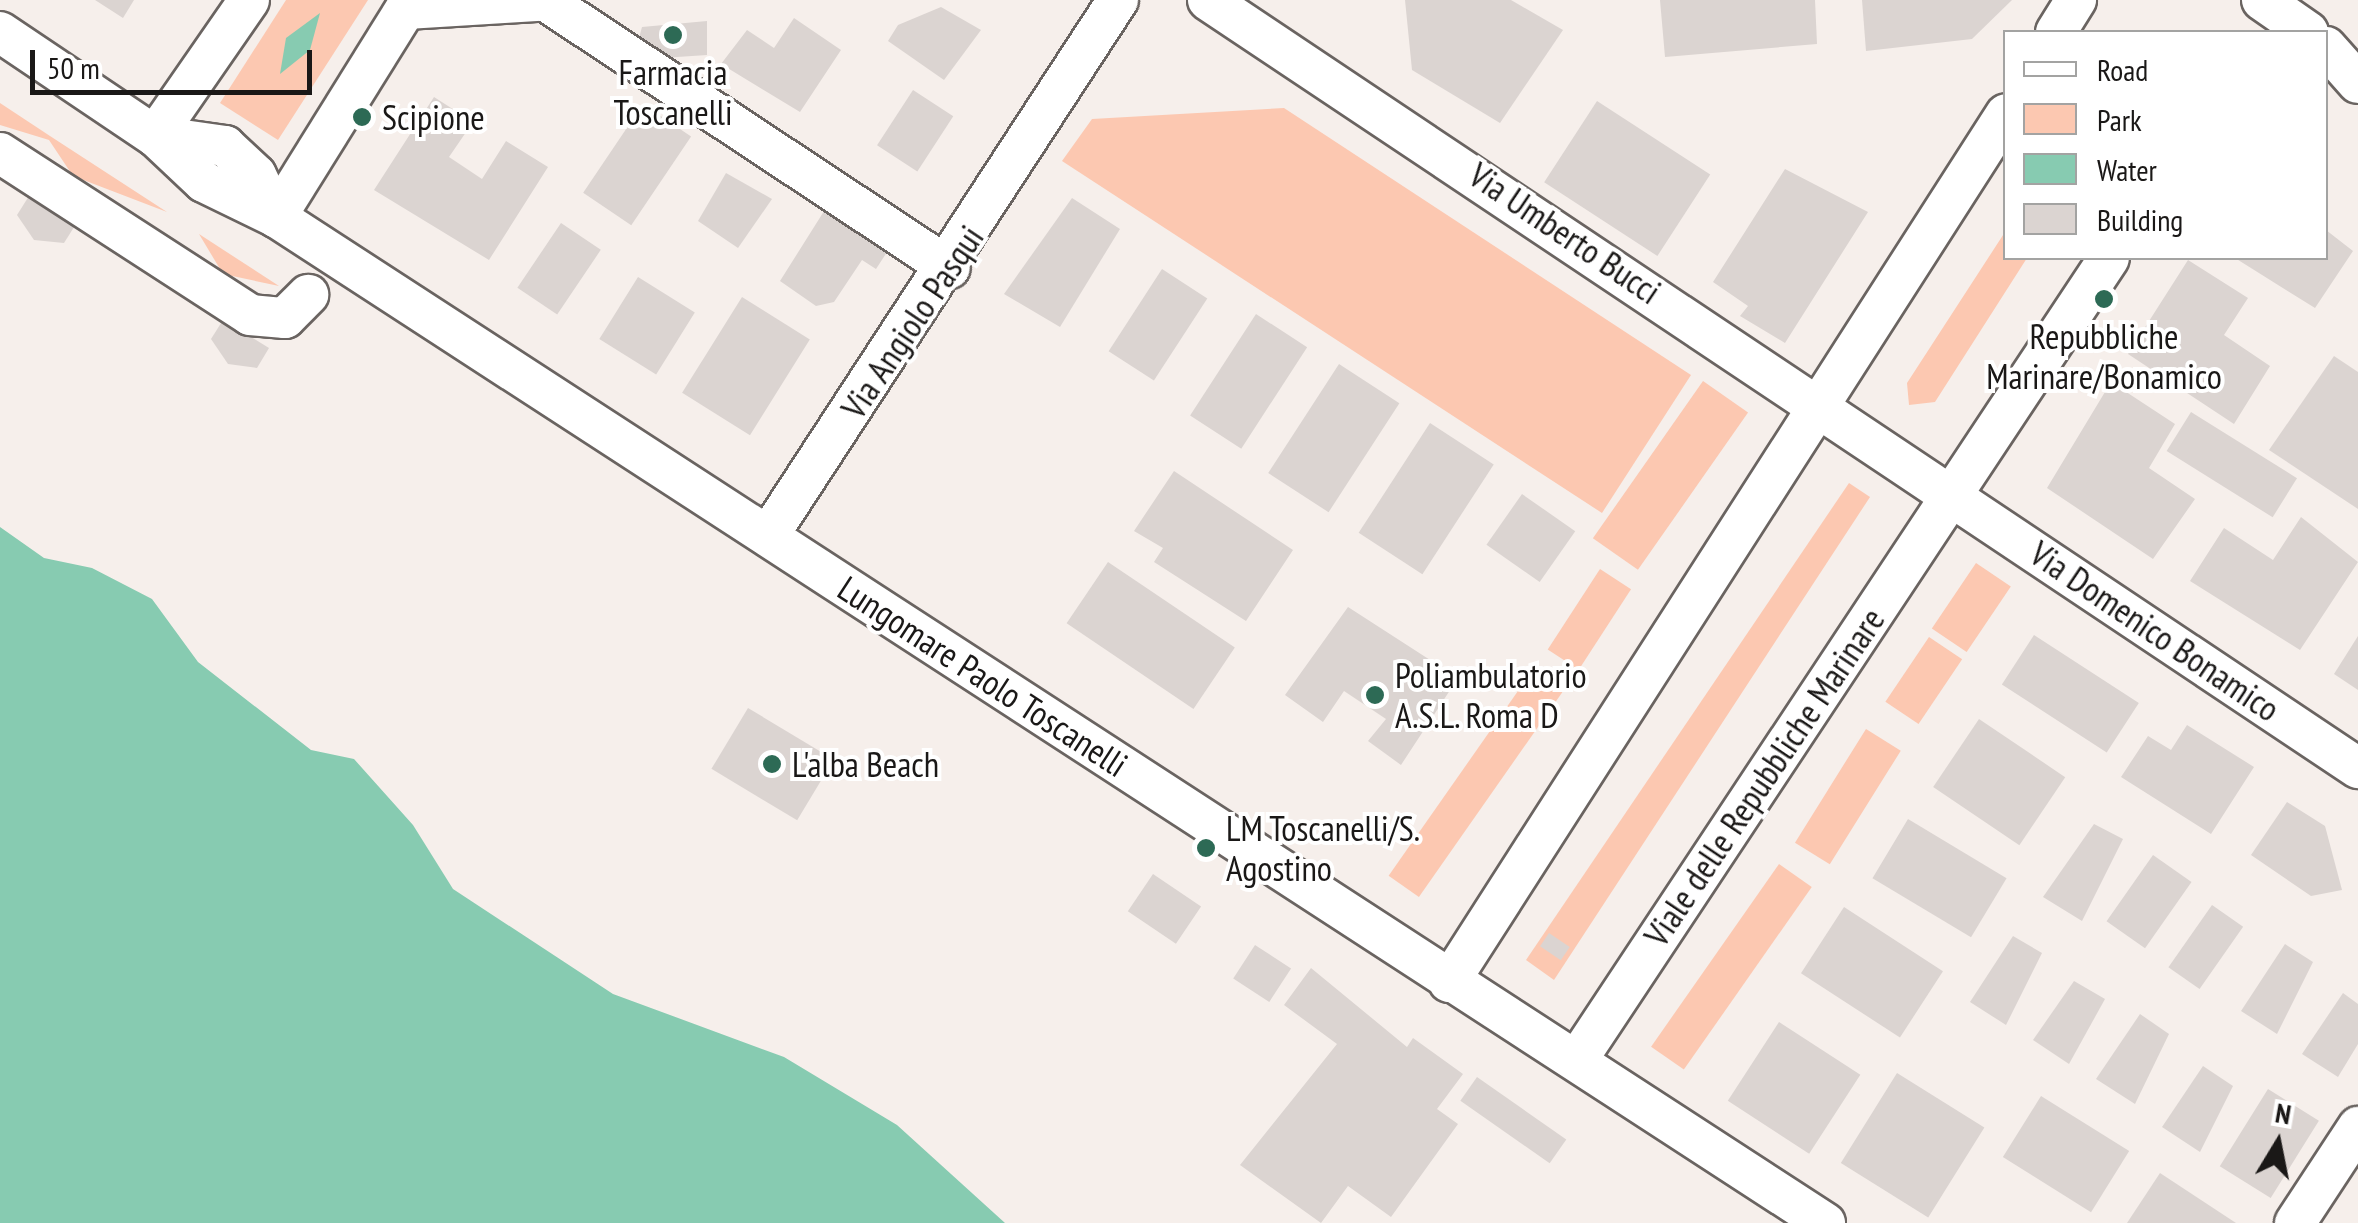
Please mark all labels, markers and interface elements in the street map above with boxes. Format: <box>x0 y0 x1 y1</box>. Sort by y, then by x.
marker: Farmacia Toscanelli <box>662 24 684 46</box>
scale bar <box>35 30 318 92</box>
legend <box>2003 30 2328 260</box>
text: 50 m <box>47 48 100 87</box>
text: Road <box>2097 50 2148 89</box>
place label: Farmacia Toscanelli <box>613 51 733 133</box>
place label: Scipione <box>382 96 485 138</box>
text: Park <box>2097 100 2142 139</box>
marker: Scipione <box>351 106 373 128</box>
text: Water <box>2097 150 2157 189</box>
street label: Via Umberto Bucci <box>1461 154 1669 312</box>
text: Building <box>2097 200 2183 239</box>
street label: Via Angiolo Pasqui <box>832 217 992 427</box>
marker: Repubbliche Marinare/Bonamico <box>2093 288 2115 310</box>
place label: Repubbliche Marinare/Bonamico <box>1986 315 2222 397</box>
street label: Via Domenico Bonamico <box>2022 532 2288 730</box>
street label: Lungomare Paolo Toscanelli <box>830 567 1136 785</box>
street label: Viale delle Repubbliche Marinare <box>1635 600 1893 954</box>
place label: Poliambulatorio A.S.L. Roma D <box>1395 654 1587 736</box>
marker: Poliambulatorio A.S.L. Roma D <box>1364 684 1386 706</box>
place label: L'alba Beach <box>792 743 939 785</box>
marker: L'alba Beach <box>761 753 783 775</box>
place label: LM Toscanelli/S. Agostino <box>1226 807 1421 889</box>
marker: LM Toscanelli/S. Agostino <box>1195 837 1217 859</box>
north arrow <box>2228 1093 2328 1193</box>
text: N <box>2273 1093 2294 1132</box>

